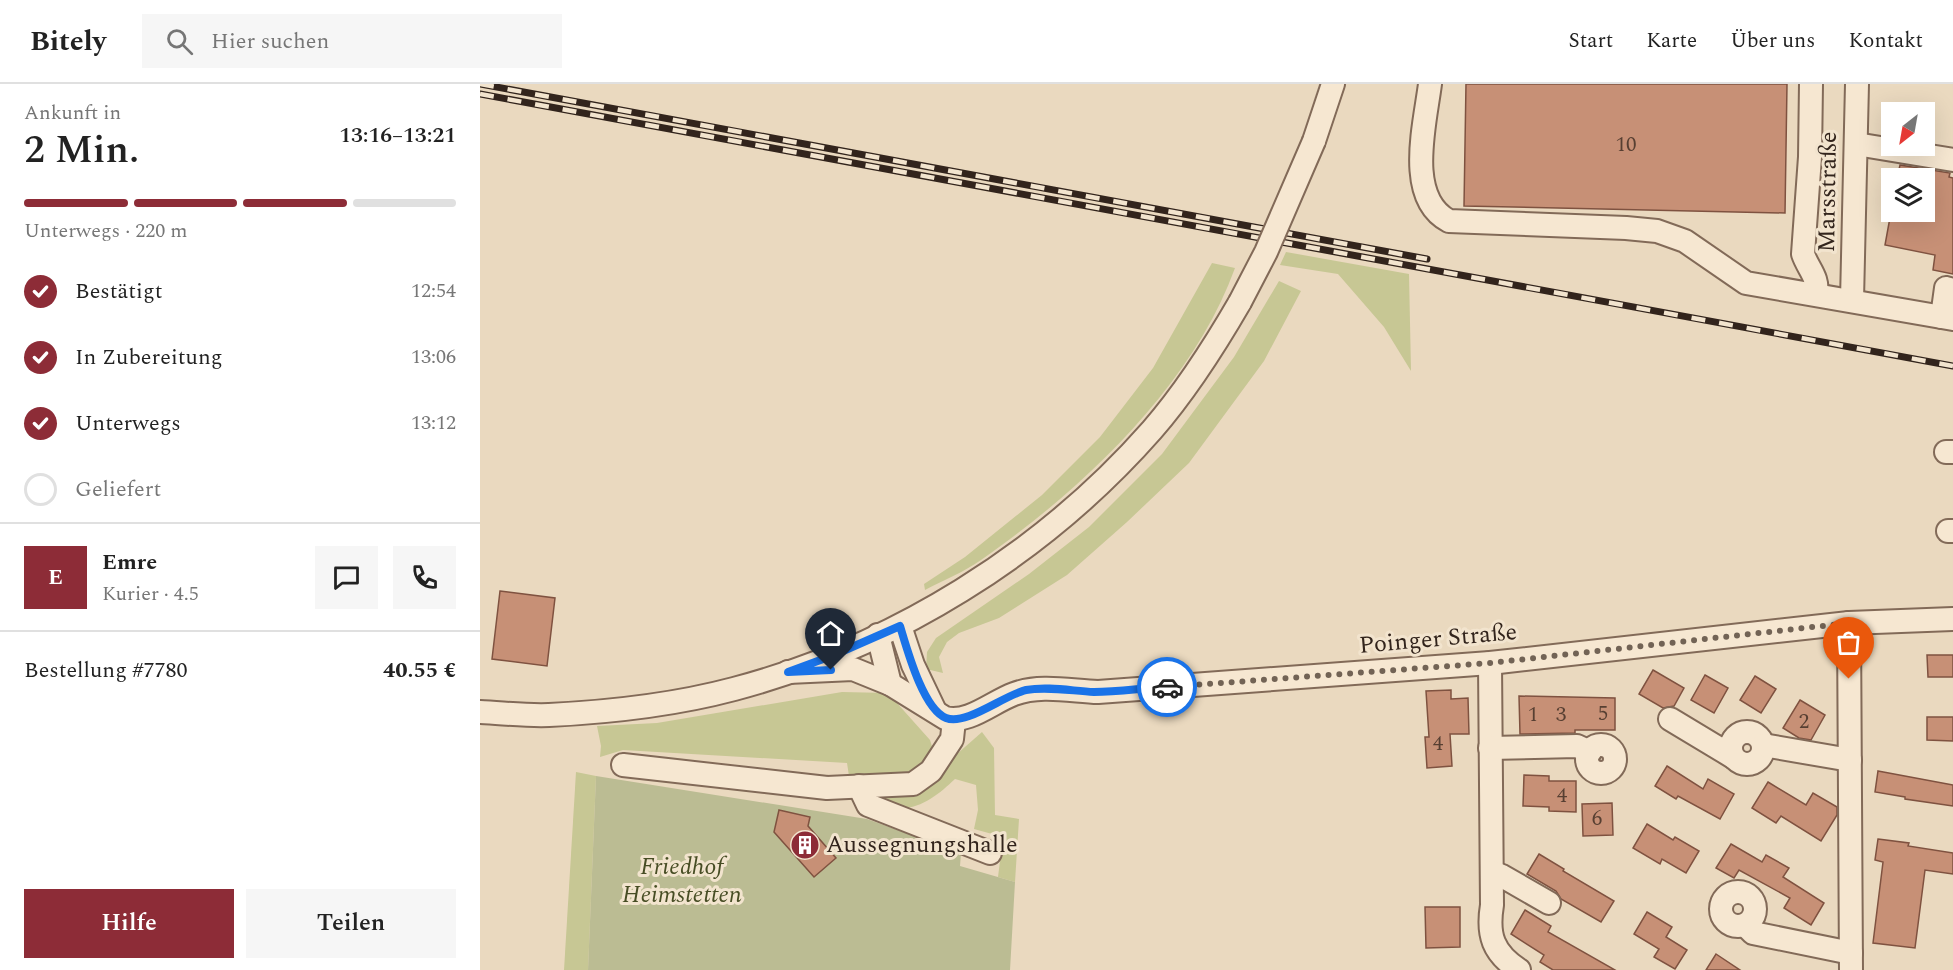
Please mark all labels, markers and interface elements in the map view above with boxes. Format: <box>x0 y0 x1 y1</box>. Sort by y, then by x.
search box <box>142 14 562 68</box>
text: Bitely <box>30 20 106 63</box>
icon: search <box>163 25 196 58</box>
text: Hier suchen <box>211 25 329 58</box>
text: Start <box>1568 25 1613 57</box>
text: Karte <box>1646 25 1697 57</box>
text: Über uns <box>1730 25 1815 57</box>
text: Kontakt <box>1848 25 1923 57</box>
text: Ankunft in <box>24 98 121 128</box>
north arrow <box>1881 102 1935 156</box>
map controls <box>1881 102 1935 222</box>
text: 13:16–13:21 <box>339 119 456 152</box>
text: 2 Min. <box>24 121 139 180</box>
house number: 10 <box>1616 129 1637 161</box>
street label: Marsstraße <box>1809 131 1847 253</box>
button: layers <box>1881 168 1935 222</box>
text: Unterwegs · 220 m <box>24 216 187 246</box>
icon: check <box>24 275 57 308</box>
text: Bestätigt <box>75 275 163 308</box>
text: 12:54 <box>411 276 456 306</box>
icon: check <box>24 341 57 374</box>
text: In Zubereitung <box>75 341 223 374</box>
text: 13:06 <box>411 342 456 372</box>
icon: check <box>24 407 57 440</box>
text: Unterwegs <box>75 407 181 440</box>
text: 13:12 <box>411 408 456 438</box>
text: Geliefert <box>75 473 161 506</box>
text: Emre <box>102 546 157 579</box>
button: chat <box>315 546 378 609</box>
button: phone <box>393 546 456 609</box>
text: E <box>48 561 63 594</box>
text: Kurier · 4.5 <box>102 579 199 609</box>
pin <box>805 608 856 670</box>
street label: Poinger Straße <box>1357 614 1519 664</box>
icon: home <box>814 617 847 650</box>
pin <box>1823 617 1874 679</box>
icon: bag <box>1832 626 1865 659</box>
text: Bestellung #7780 <box>24 654 188 687</box>
text: 40.55 € <box>383 654 456 687</box>
courier <box>1137 657 1197 717</box>
icon: car <box>1151 671 1184 704</box>
house number: 5 <box>1598 698 1608 730</box>
house number: 1 <box>1528 699 1538 731</box>
house number: 3 <box>1556 699 1567 731</box>
house number: 2 <box>1799 706 1809 738</box>
house number: 4 <box>1433 728 1444 760</box>
house number: 4 <box>1557 780 1568 812</box>
house number: 6 <box>1592 803 1602 835</box>
place label: Aussegnungshalle <box>826 827 1018 863</box>
building icon: Aussegnungshalle <box>789 829 821 861</box>
park label: Friedhof Heimstetten <box>622 849 742 913</box>
button: Hilfe <box>24 889 234 958</box>
button: Teilen <box>246 889 456 958</box>

